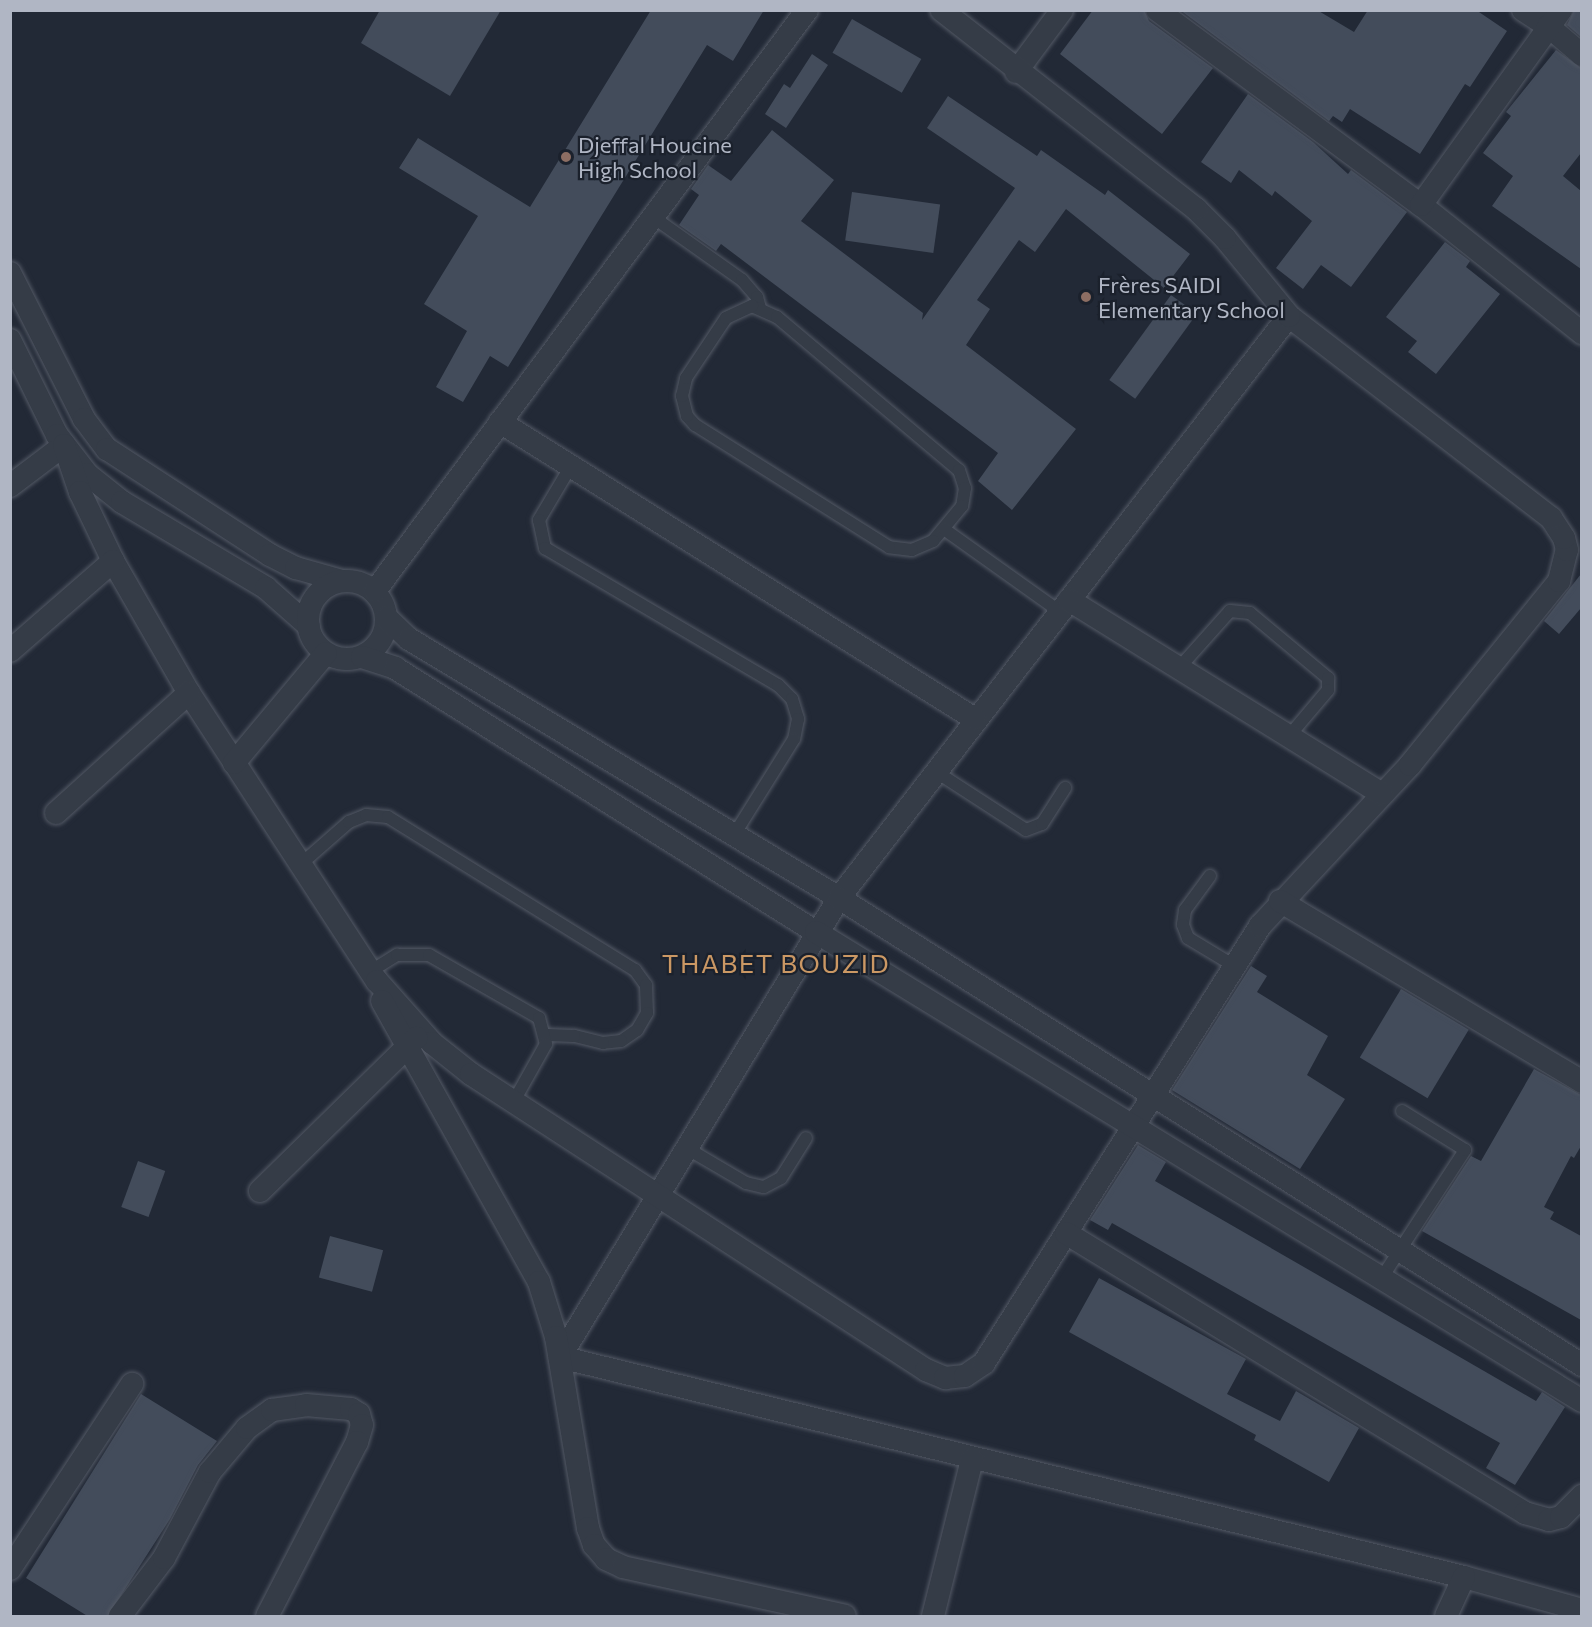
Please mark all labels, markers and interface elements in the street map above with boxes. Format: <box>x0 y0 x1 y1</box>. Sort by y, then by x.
place label: Djeffal Houcine High School <box>578 131 732 182</box>
marker: Djeffal Houcine High School <box>559 150 573 164</box>
place label: Frères SAIDI Elementary School <box>1098 271 1285 322</box>
marker: Frères SAIDI Elementary School <box>1079 290 1093 304</box>
district label: THABET BOUZID <box>662 947 890 979</box>

